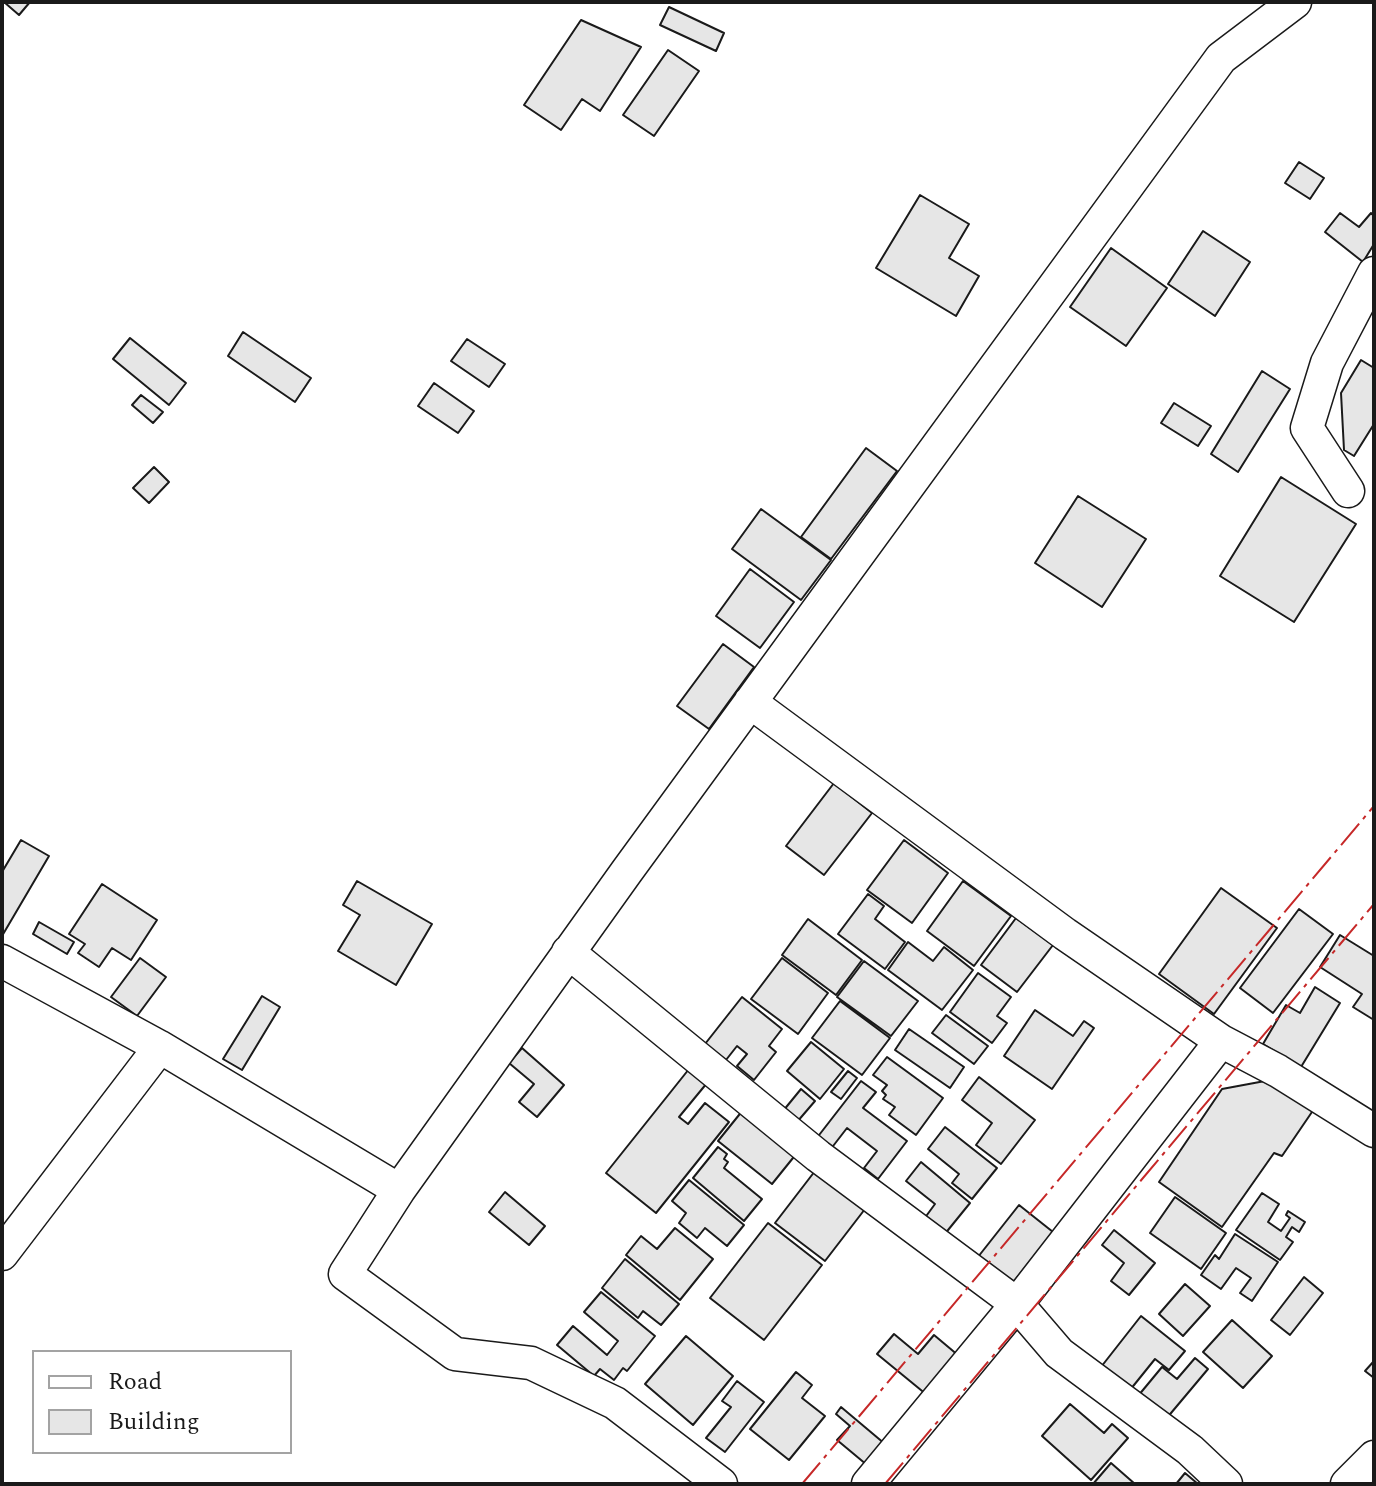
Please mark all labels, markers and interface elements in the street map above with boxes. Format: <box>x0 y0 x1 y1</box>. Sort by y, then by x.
legend <box>32 1350 292 1454</box>
text: Road <box>108 1364 162 1400</box>
text: Building <box>108 1404 200 1440</box>

